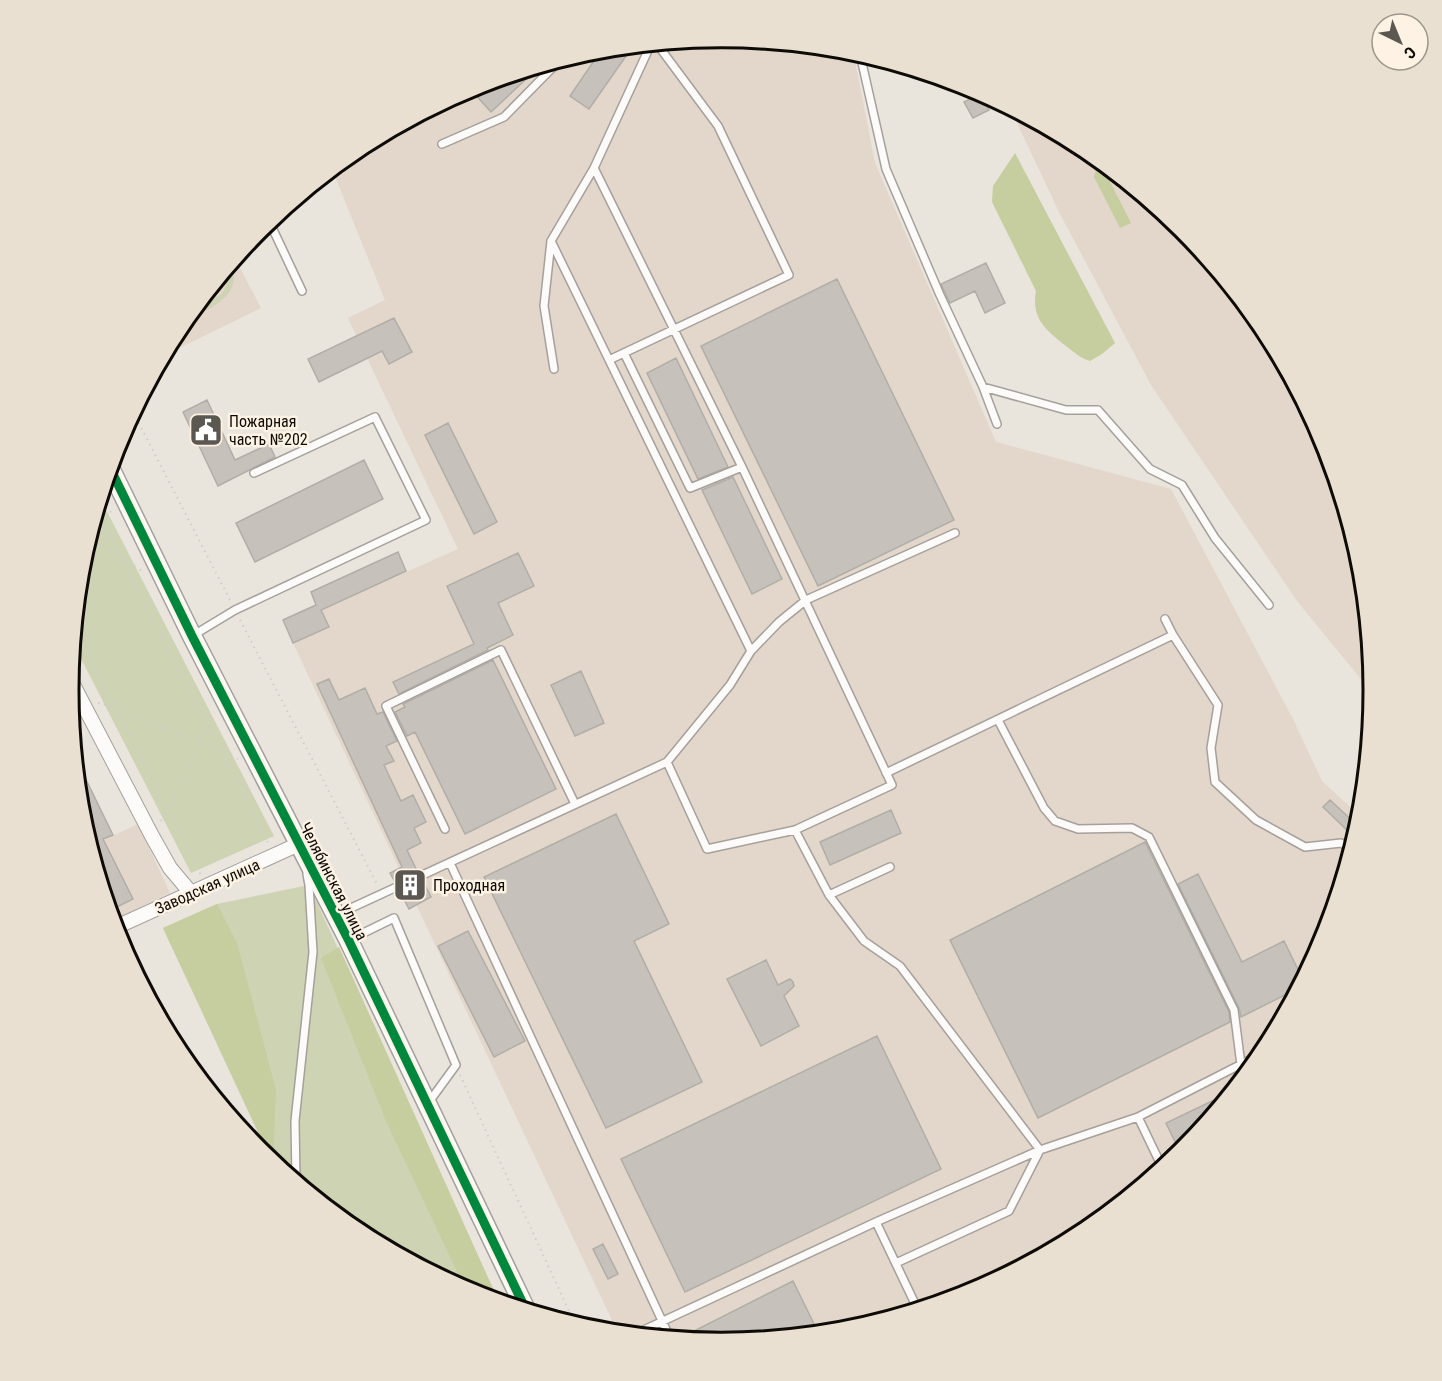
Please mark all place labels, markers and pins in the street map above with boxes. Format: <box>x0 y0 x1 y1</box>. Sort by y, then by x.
public building icon: Пожарная часть №202 <box>188 412 224 448</box>
place label: Пожарная часть №202 <box>229 412 308 449</box>
building icon: Проходная <box>392 867 428 903</box>
place label: Проходная <box>433 876 505 895</box>

